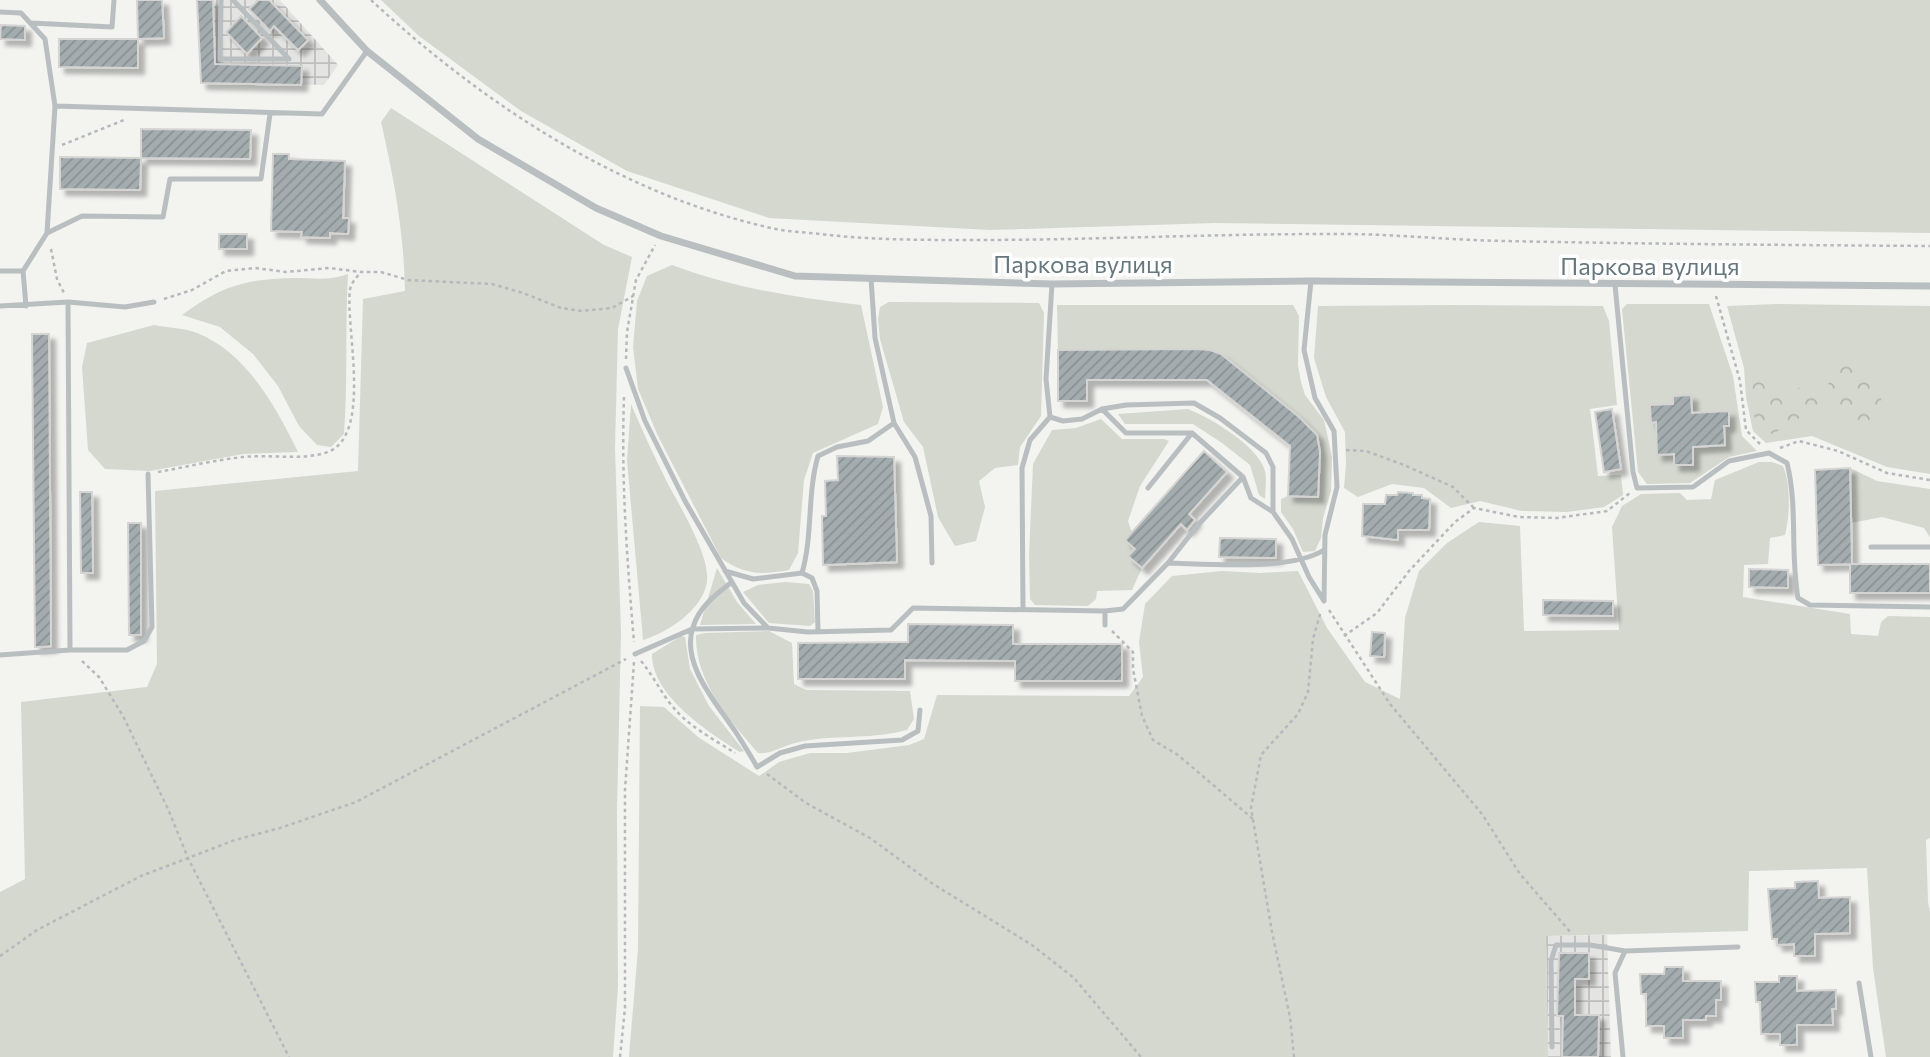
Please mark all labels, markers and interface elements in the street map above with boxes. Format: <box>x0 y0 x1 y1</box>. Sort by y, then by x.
street label: Паркова вулиця <box>993 249 1173 278</box>
street label: Паркова вулиця <box>1560 251 1740 280</box>

